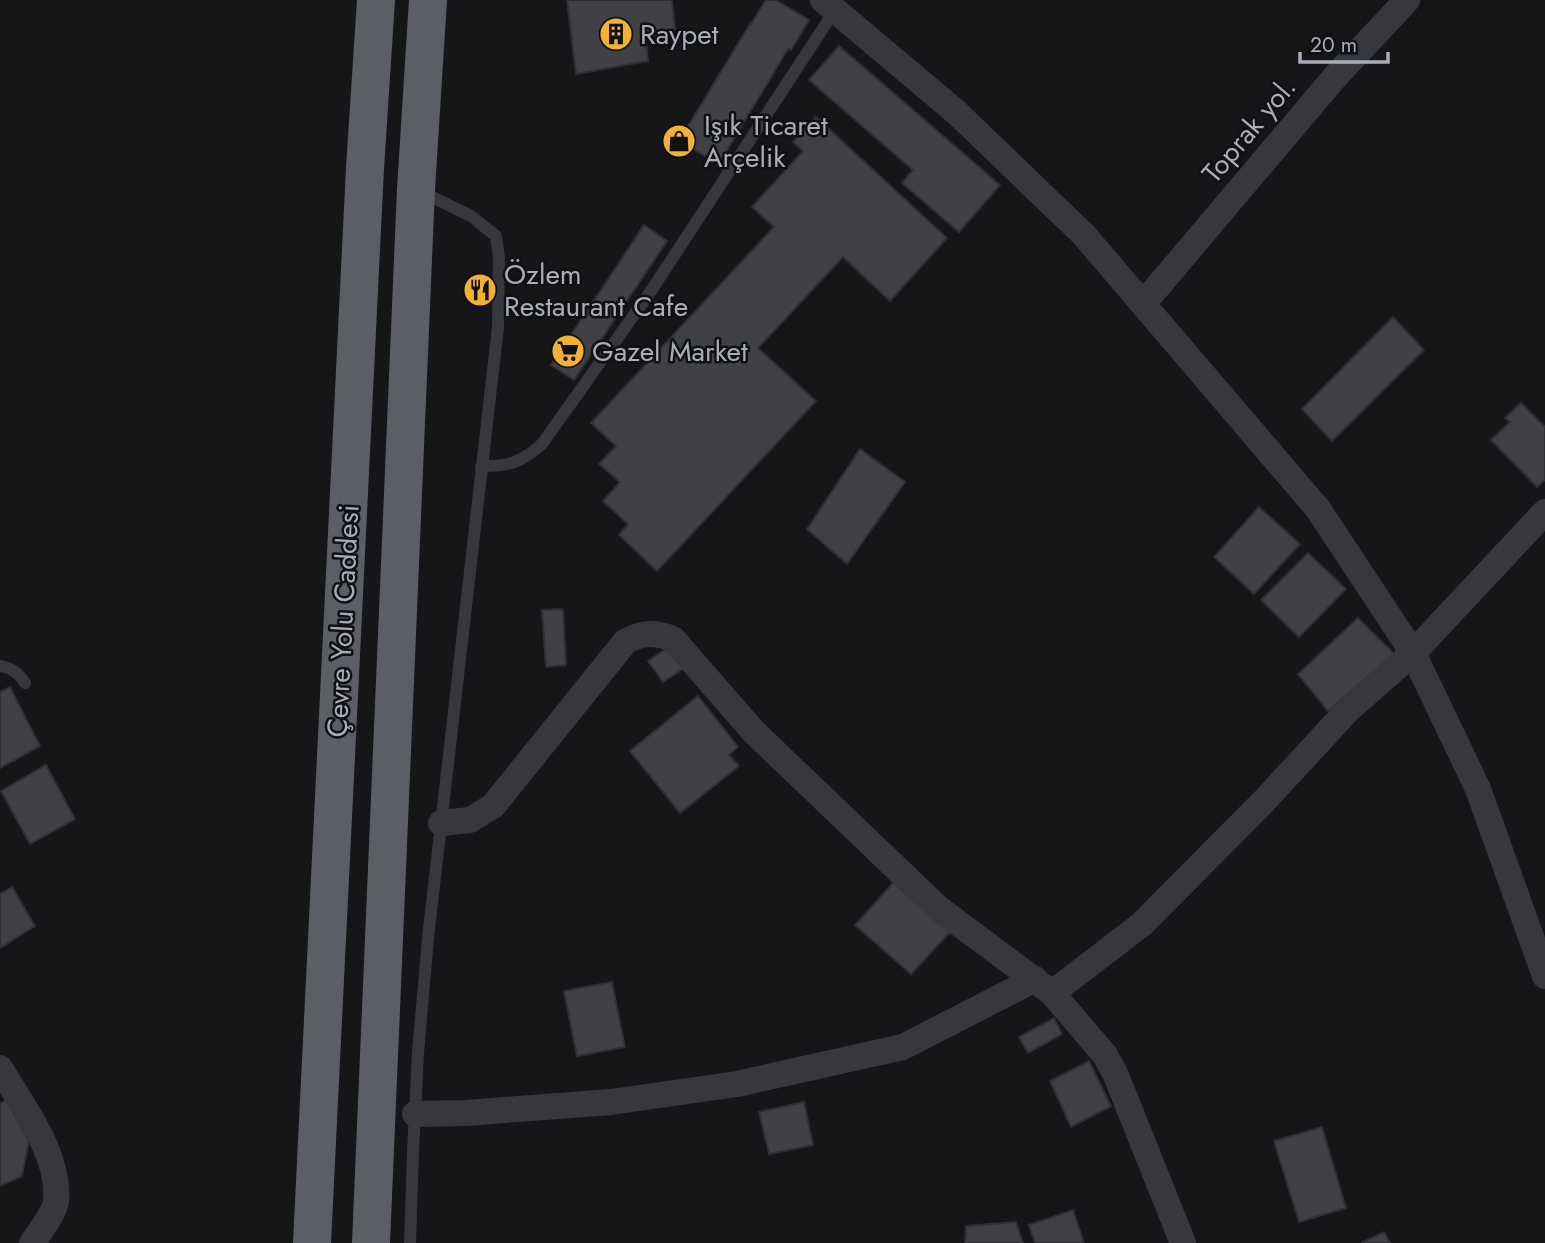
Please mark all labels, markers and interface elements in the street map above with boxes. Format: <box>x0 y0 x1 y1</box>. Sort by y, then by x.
place label: Raypet <box>640 14 719 55</box>
building icon: Raypet <box>597 15 635 53</box>
scale bar <box>1300 21 1388 65</box>
text: 20 m <box>1310 30 1357 60</box>
street label: Toprak yol. <box>1192 68 1306 192</box>
place label: Işık Ticaret Arçelik <box>704 105 828 178</box>
shop icon: Işık Ticaret Arçelik <box>660 122 698 160</box>
place label: Özlem Restaurant Cafe <box>504 254 688 327</box>
restaurant icon: Özlem Restaurant Cafe <box>461 271 499 309</box>
place label: Gazel Market <box>592 331 748 372</box>
supermarket icon: Gazel Market <box>549 332 587 370</box>
street label: Çevre Yolu Caddesi <box>316 504 370 738</box>

